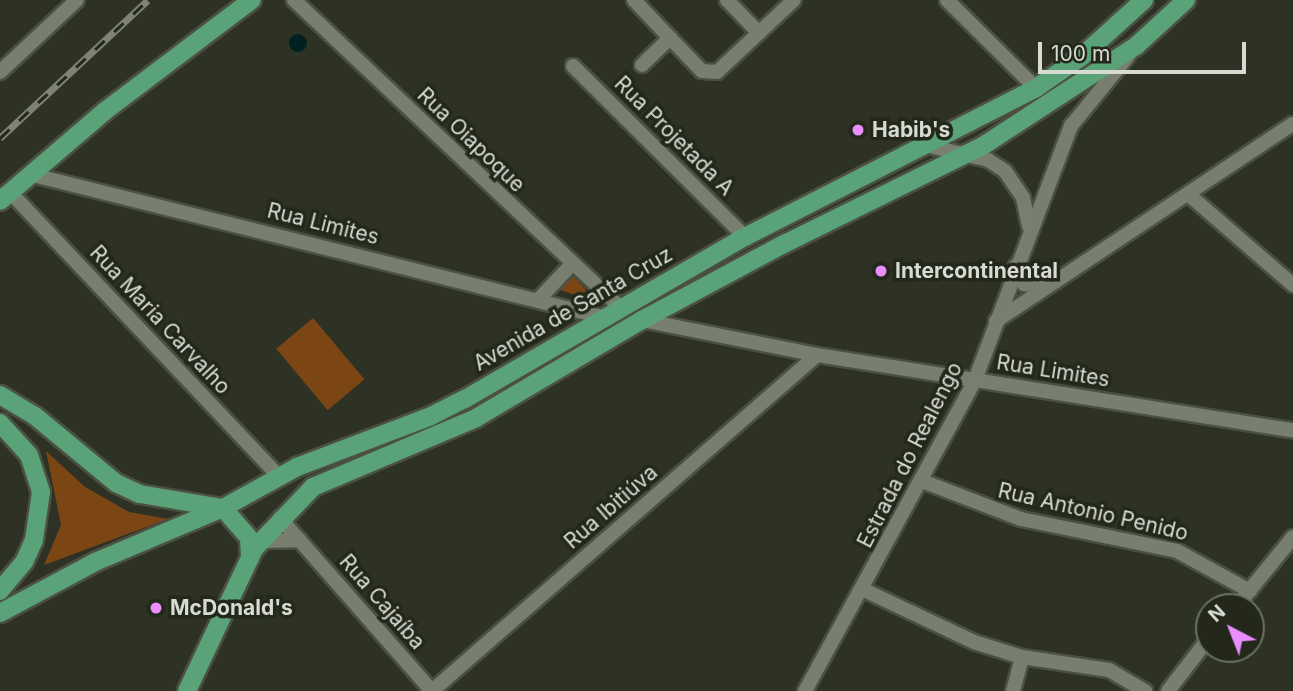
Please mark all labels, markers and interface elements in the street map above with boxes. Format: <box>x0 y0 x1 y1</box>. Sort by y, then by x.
scale bar <box>1041 28 1249 72</box>
text: 100 m <box>1051 41 1110 66</box>
street label: Rua Projetada A <box>609 71 739 201</box>
street label: Rua Oiapoque <box>412 82 530 198</box>
place label: Habib's <box>872 117 950 143</box>
marker: Habib's <box>850 122 866 138</box>
street label: Rua Limites <box>265 198 381 250</box>
street label: Rua Maria Carvalho <box>85 240 235 400</box>
street label: Avenida de Santa Cruz <box>469 242 677 376</box>
place label: Intercontinental <box>895 258 1058 284</box>
marker: Intercontinental <box>873 263 889 279</box>
street label: Rua Limites <box>995 350 1111 392</box>
street label: Estrada do Realengo <box>852 358 968 552</box>
street label: Rua Ibitiúva <box>559 460 663 554</box>
street label: Rua Antonio Penido <box>996 478 1190 546</box>
street label: Rua Cajaíba <box>334 549 430 655</box>
north arrow <box>1195 593 1265 663</box>
place label: McDonald's <box>170 595 293 621</box>
marker: McDonald's <box>148 600 164 616</box>
text: N <box>1204 600 1230 627</box>

